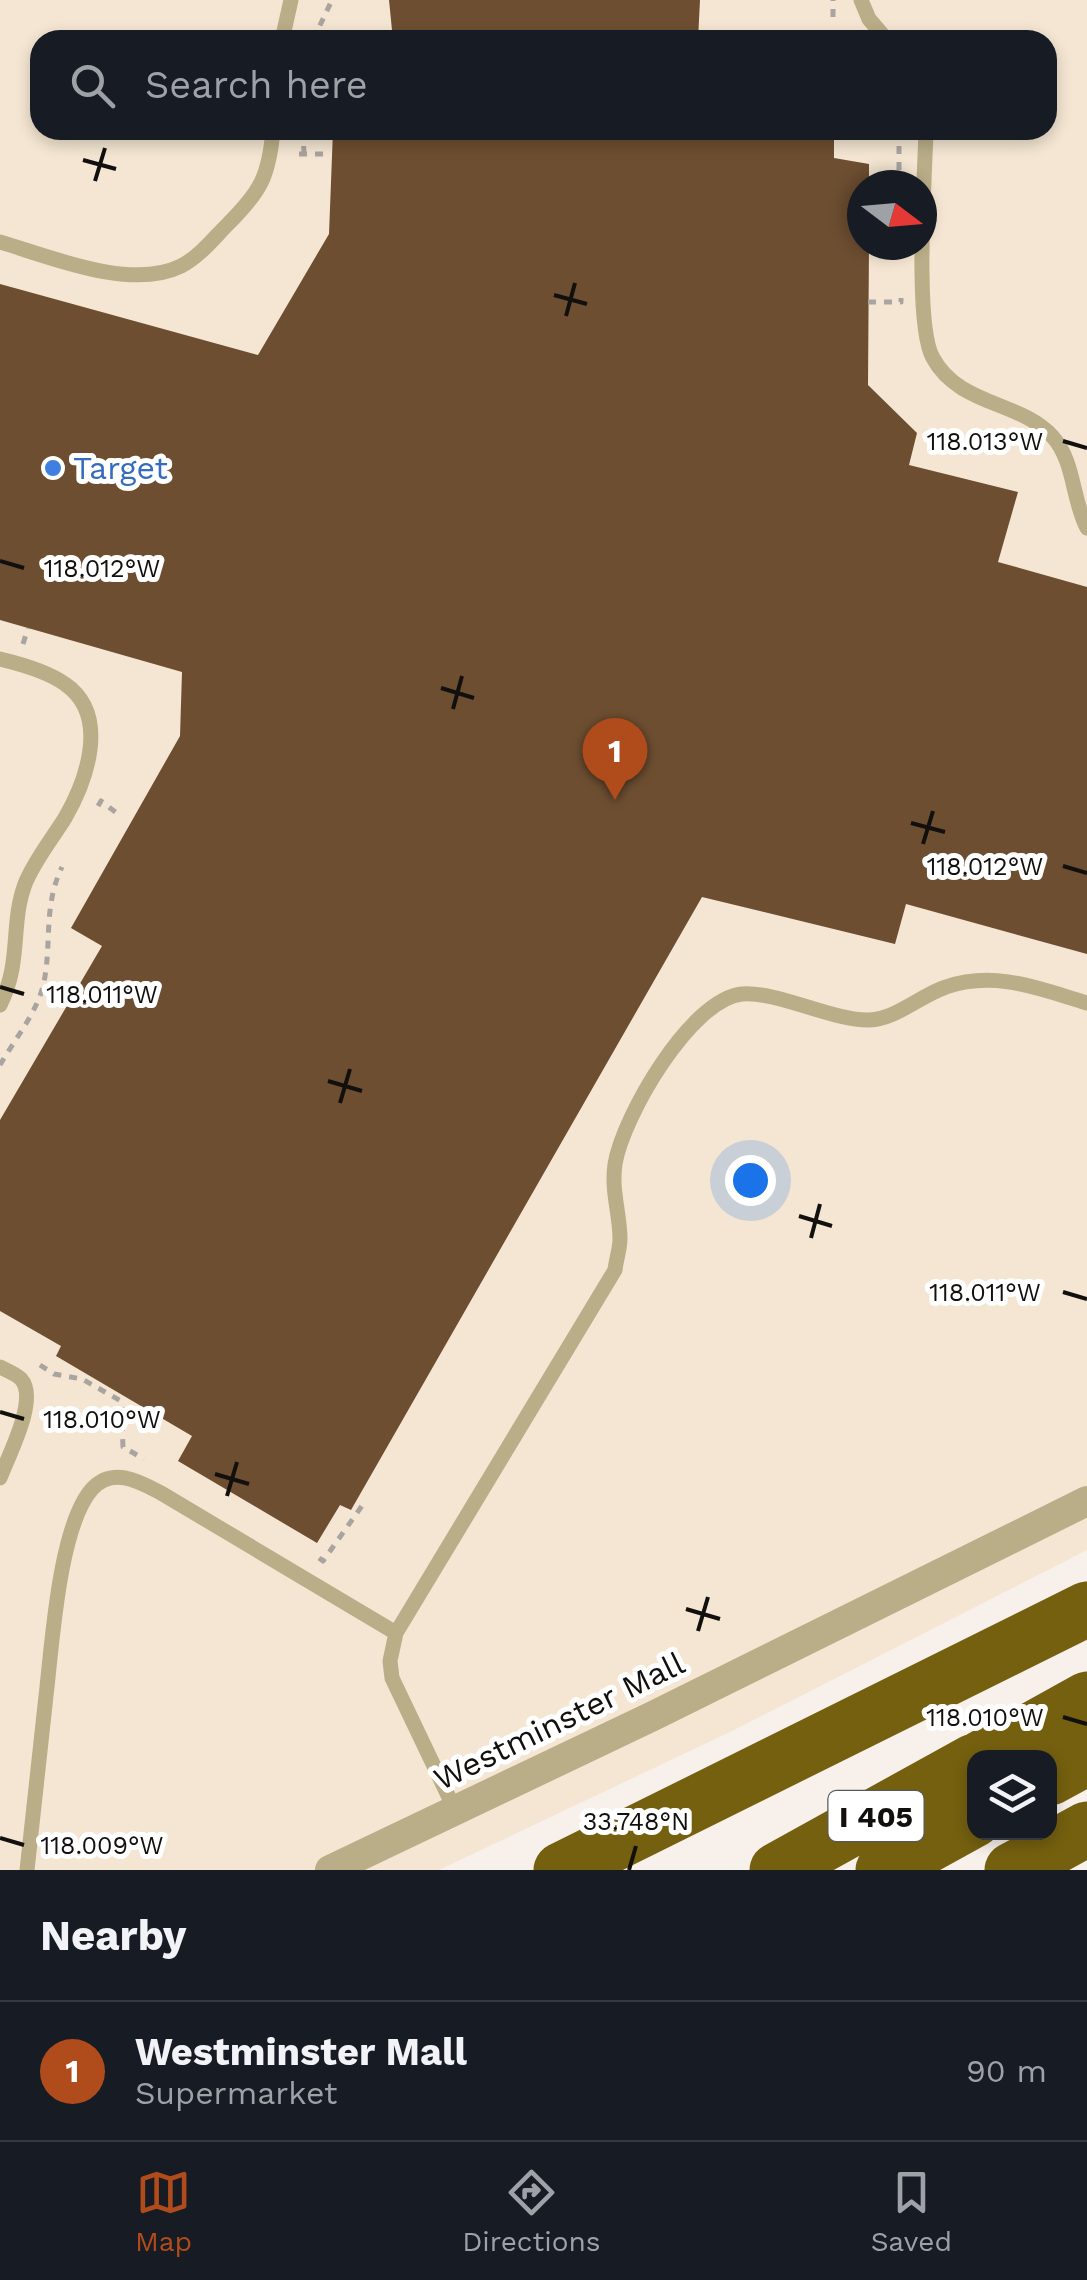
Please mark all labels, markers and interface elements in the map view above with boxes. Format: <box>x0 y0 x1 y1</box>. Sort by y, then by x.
search box <box>30 30 1057 140</box>
icon: search <box>65 58 120 113</box>
text: Search here <box>145 63 368 107</box>
north arrow <box>847 170 937 260</box>
text: 118.013°W <box>927 427 1043 456</box>
place label: Target <box>73 449 168 487</box>
marker: Target <box>42 457 64 479</box>
text: 118.012°W <box>44 554 160 583</box>
pin: 1 <box>582 718 648 800</box>
text: 118.012°W <box>927 852 1043 881</box>
text: 118.011°W <box>46 980 158 1009</box>
your location <box>725 1155 776 1206</box>
text: 118.011°W <box>929 1278 1041 1307</box>
text: 118.010°W <box>43 1405 161 1434</box>
street label: Westminster Mall <box>428 1644 691 1798</box>
text: 118.010°W <box>926 1703 1044 1732</box>
map controls <box>967 1750 1057 1840</box>
button: layers <box>967 1750 1057 1840</box>
road number: I 405 <box>828 1791 924 1841</box>
text: 33.748°N <box>583 1807 689 1836</box>
text: 118.009°W <box>40 1831 164 1860</box>
text: Nearby <box>40 1911 187 1960</box>
text: Westminster Mall <box>135 2030 467 2074</box>
text: 1 <box>66 2052 79 2090</box>
text: 90 m <box>966 2052 1047 2090</box>
text: Supermarket <box>135 2074 337 2112</box>
tab: Map <box>135 2165 192 2258</box>
tab: Directions <box>462 2165 601 2258</box>
tab: Saved <box>871 2165 952 2258</box>

